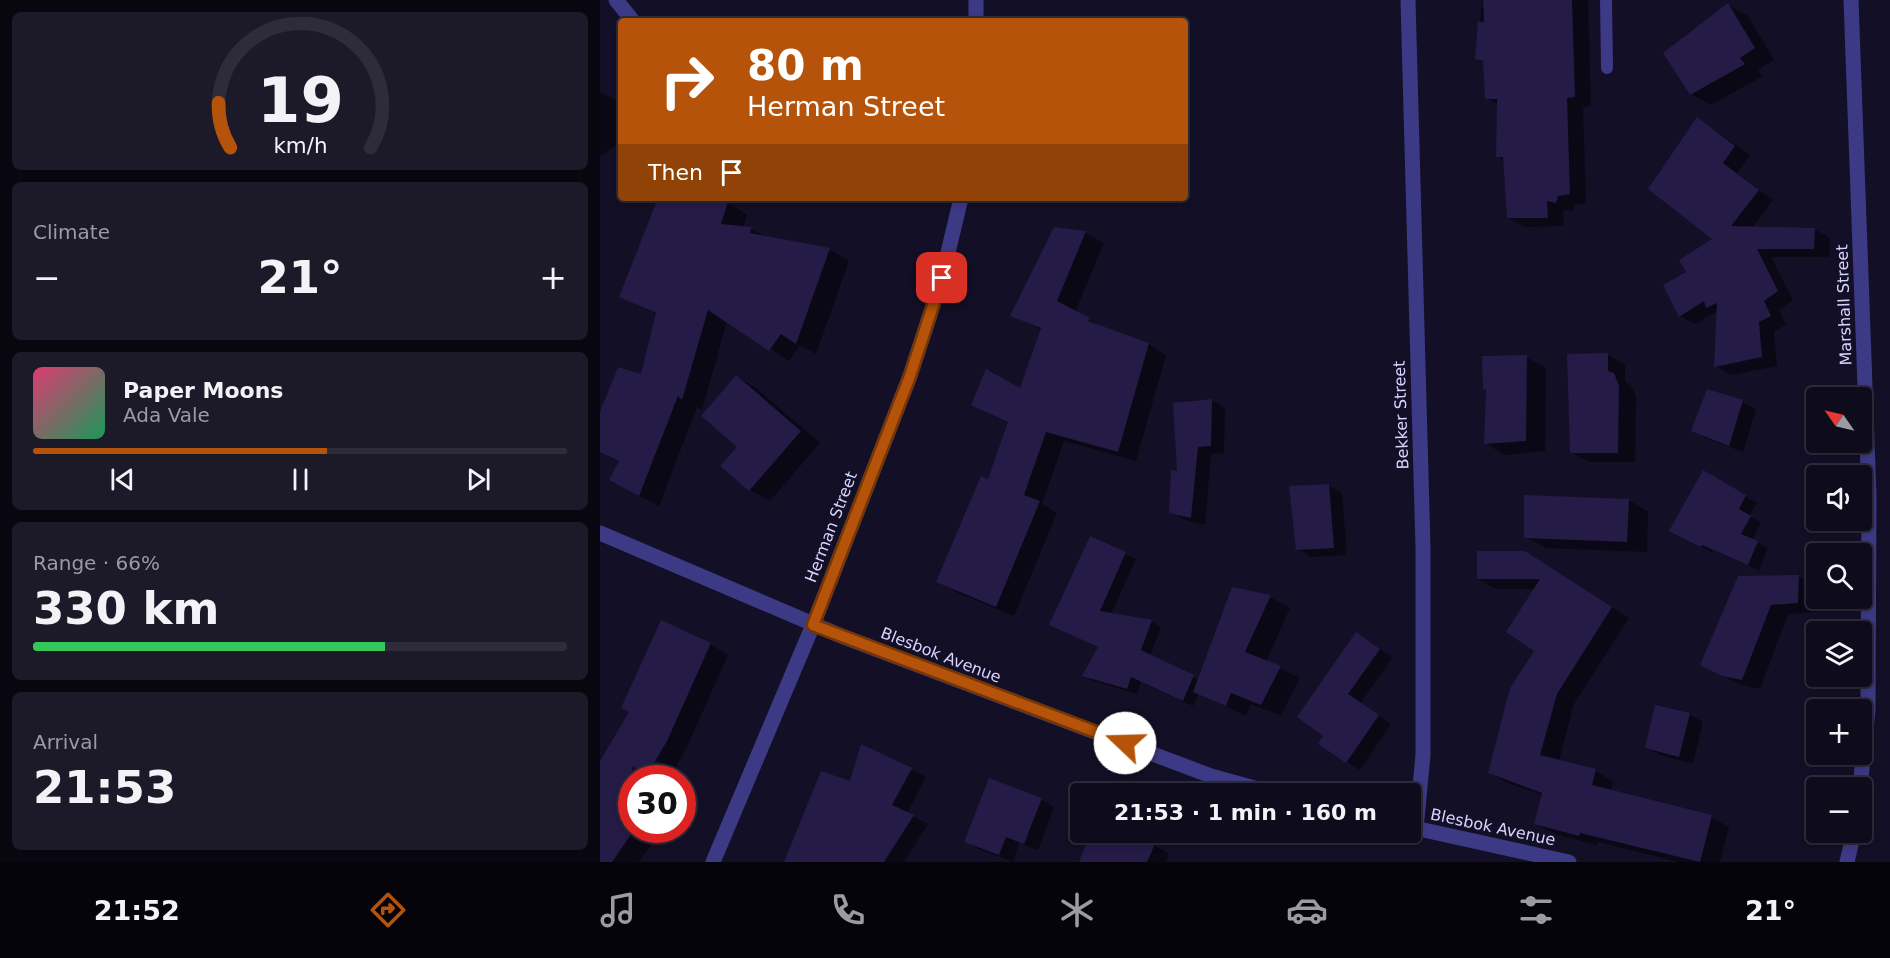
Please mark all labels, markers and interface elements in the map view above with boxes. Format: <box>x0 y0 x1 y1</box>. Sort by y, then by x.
text: 80 m <box>747 41 864 90</box>
icon: right <box>648 42 726 120</box>
text: 19 <box>257 64 343 137</box>
text: Herman Street <box>747 91 945 122</box>
text: km/h <box>273 133 327 158</box>
icon: arrive <box>715 156 748 189</box>
text: Then <box>648 160 703 185</box>
text: Climate <box>33 220 110 244</box>
street label: Marshall Street <box>1832 244 1856 366</box>
text: 21° <box>257 251 343 304</box>
pin <box>916 252 967 303</box>
text: − <box>33 258 61 297</box>
text: + <box>539 258 567 297</box>
icon: arrive <box>925 261 958 294</box>
street label: Bekker Street <box>1390 360 1412 470</box>
text: Paper Moons <box>123 378 283 403</box>
north arrow <box>1806 387 1872 453</box>
map controls <box>1806 387 1872 843</box>
text: Ada Vale <box>123 403 210 427</box>
icon: previous <box>106 463 139 496</box>
icon: pause <box>284 463 317 496</box>
icon: next <box>462 463 495 496</box>
button: sound <box>1806 465 1872 531</box>
street label: Herman Street <box>801 469 861 585</box>
button: search <box>1806 543 1872 609</box>
text: Range · 66% <box>33 551 160 575</box>
text: 330 km <box>33 582 219 635</box>
button: layers <box>1806 621 1872 687</box>
street label: Blesbok Avenue <box>878 623 1004 687</box>
button: + <box>1806 699 1872 765</box>
position arrow <box>1093 711 1157 775</box>
text: Arrival <box>33 730 98 754</box>
text: 21:53 <box>33 761 176 814</box>
speed limit sign: 30 <box>618 765 696 843</box>
button: − <box>1806 777 1872 843</box>
text: 21:53 · 1 min · 160 m <box>1114 800 1377 825</box>
street label: Blesbok Avenue <box>1429 804 1557 850</box>
icon: directions <box>367 889 409 931</box>
icon: music <box>597 889 639 931</box>
icon: phone <box>827 889 869 931</box>
icon: climate <box>1056 889 1098 931</box>
icon: car <box>1286 889 1328 931</box>
icon: filters <box>1515 889 1557 931</box>
text: 21:52 <box>94 895 180 926</box>
text: 21° <box>1745 895 1796 926</box>

